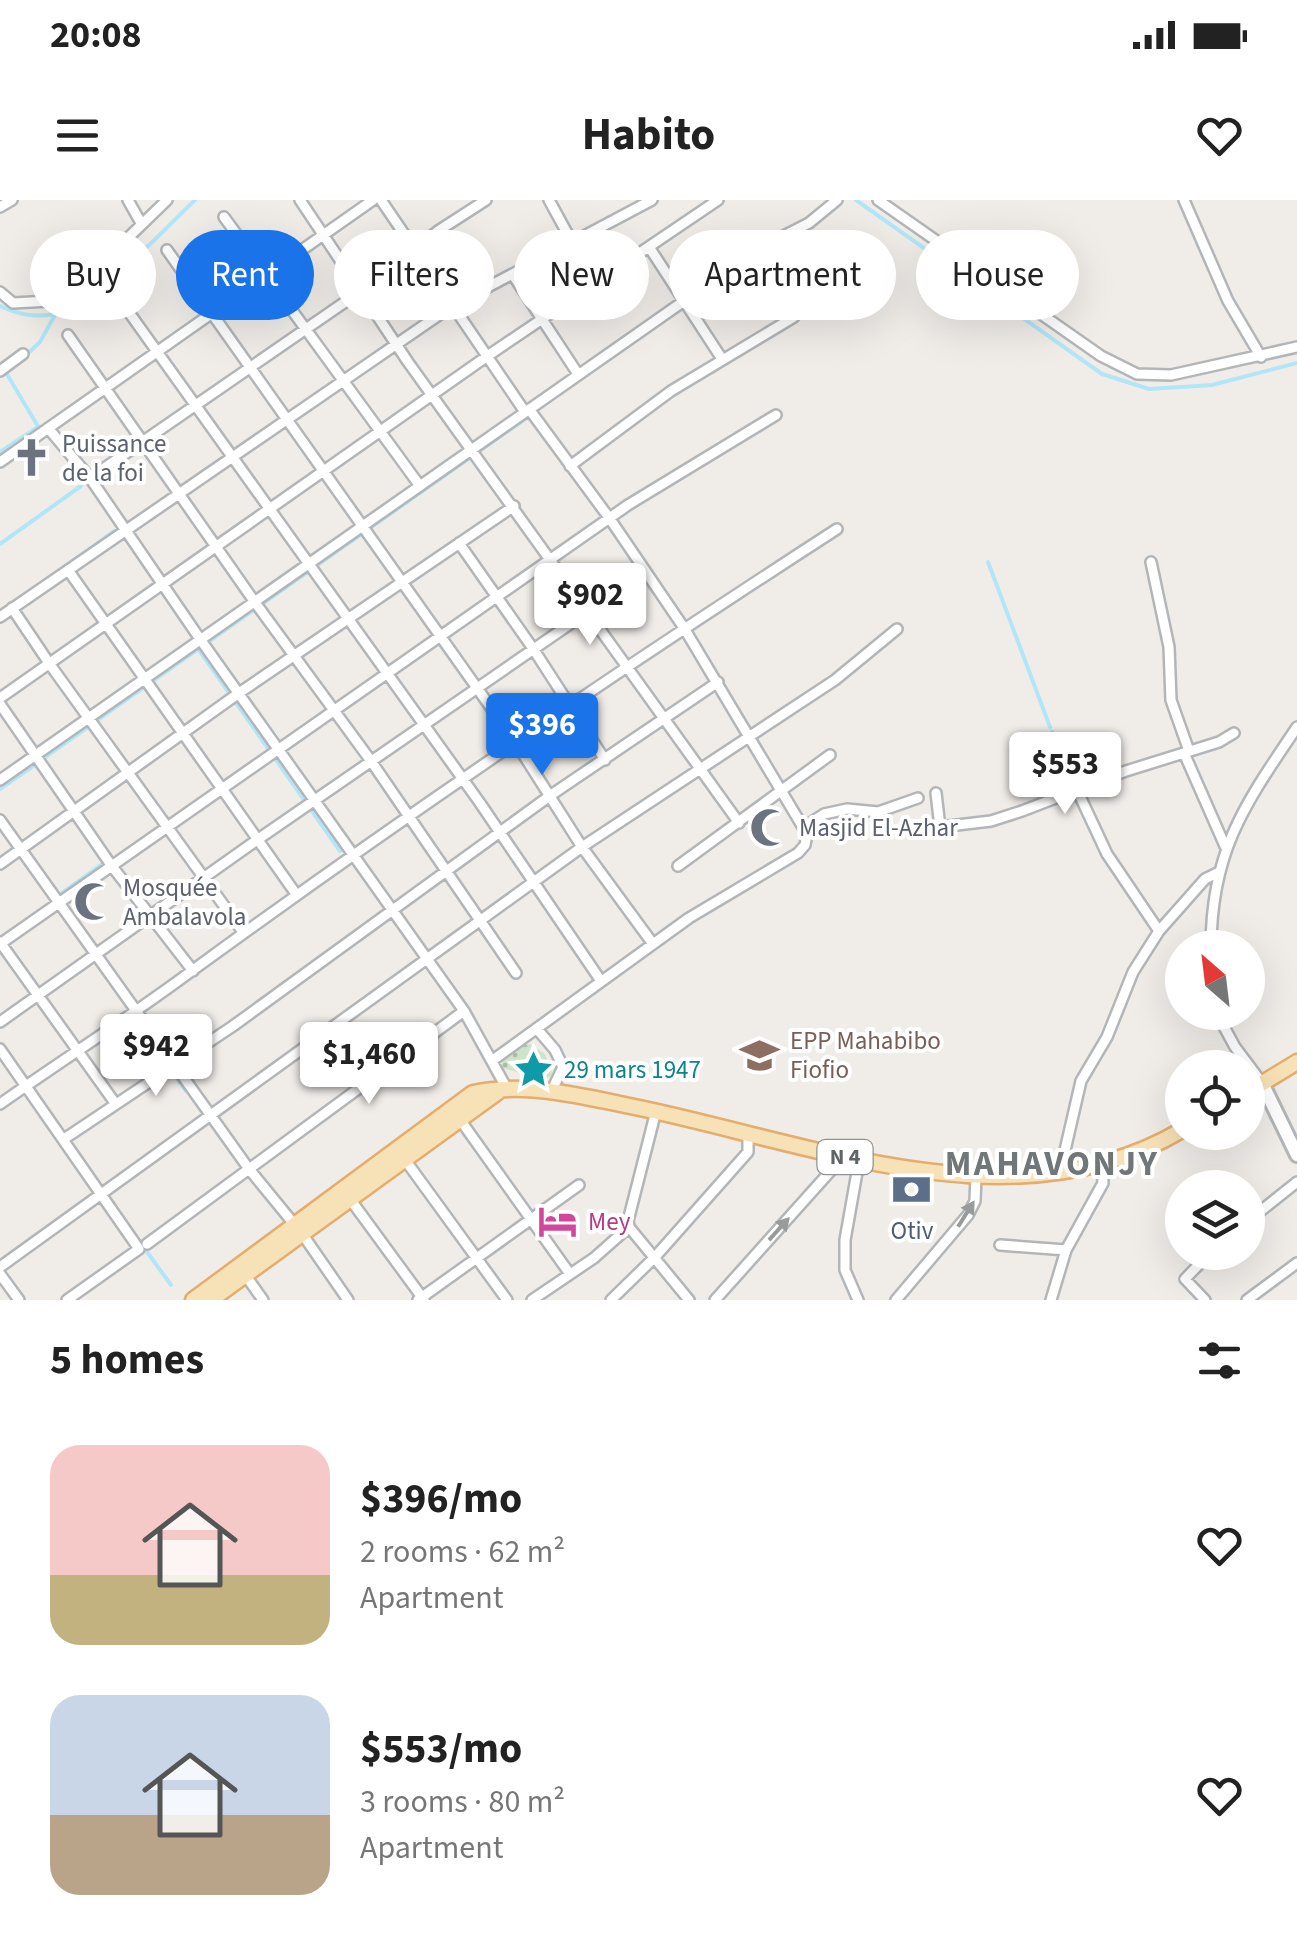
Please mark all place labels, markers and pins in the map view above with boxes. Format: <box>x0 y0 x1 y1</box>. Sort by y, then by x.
place label: Puissance de la foi <box>62 426 166 491</box>
church icon: Puissance de la foi <box>11 437 53 479</box>
pin: $902 <box>531 563 649 648</box>
pin: $396 <box>483 693 601 778</box>
pin: $553 <box>1006 732 1124 817</box>
mosque icon: Masjid El-Azhar <box>748 807 790 849</box>
place label: Masjid El-Azhar <box>799 810 958 846</box>
place label: Mosquée Ambalavola <box>123 870 246 935</box>
mosque icon: Mosquée Ambalavola <box>72 881 114 923</box>
pin: $942 <box>97 1014 215 1099</box>
pin: $1,460 <box>288 1022 450 1107</box>
place label: EPP Mahabibo Fiofio <box>790 1023 941 1088</box>
school or university icon: EPP Mahabibo Fiofio <box>739 1034 781 1076</box>
place icon: 29 mars 1947 <box>513 1049 555 1091</box>
place label: 29 mars 1947 <box>564 1052 701 1088</box>
bank icon: Otiv <box>891 1169 933 1211</box>
hotel icon: Mey <box>537 1201 579 1243</box>
place label: Mey <box>588 1204 631 1240</box>
place label: Otiv <box>891 1213 934 1249</box>

